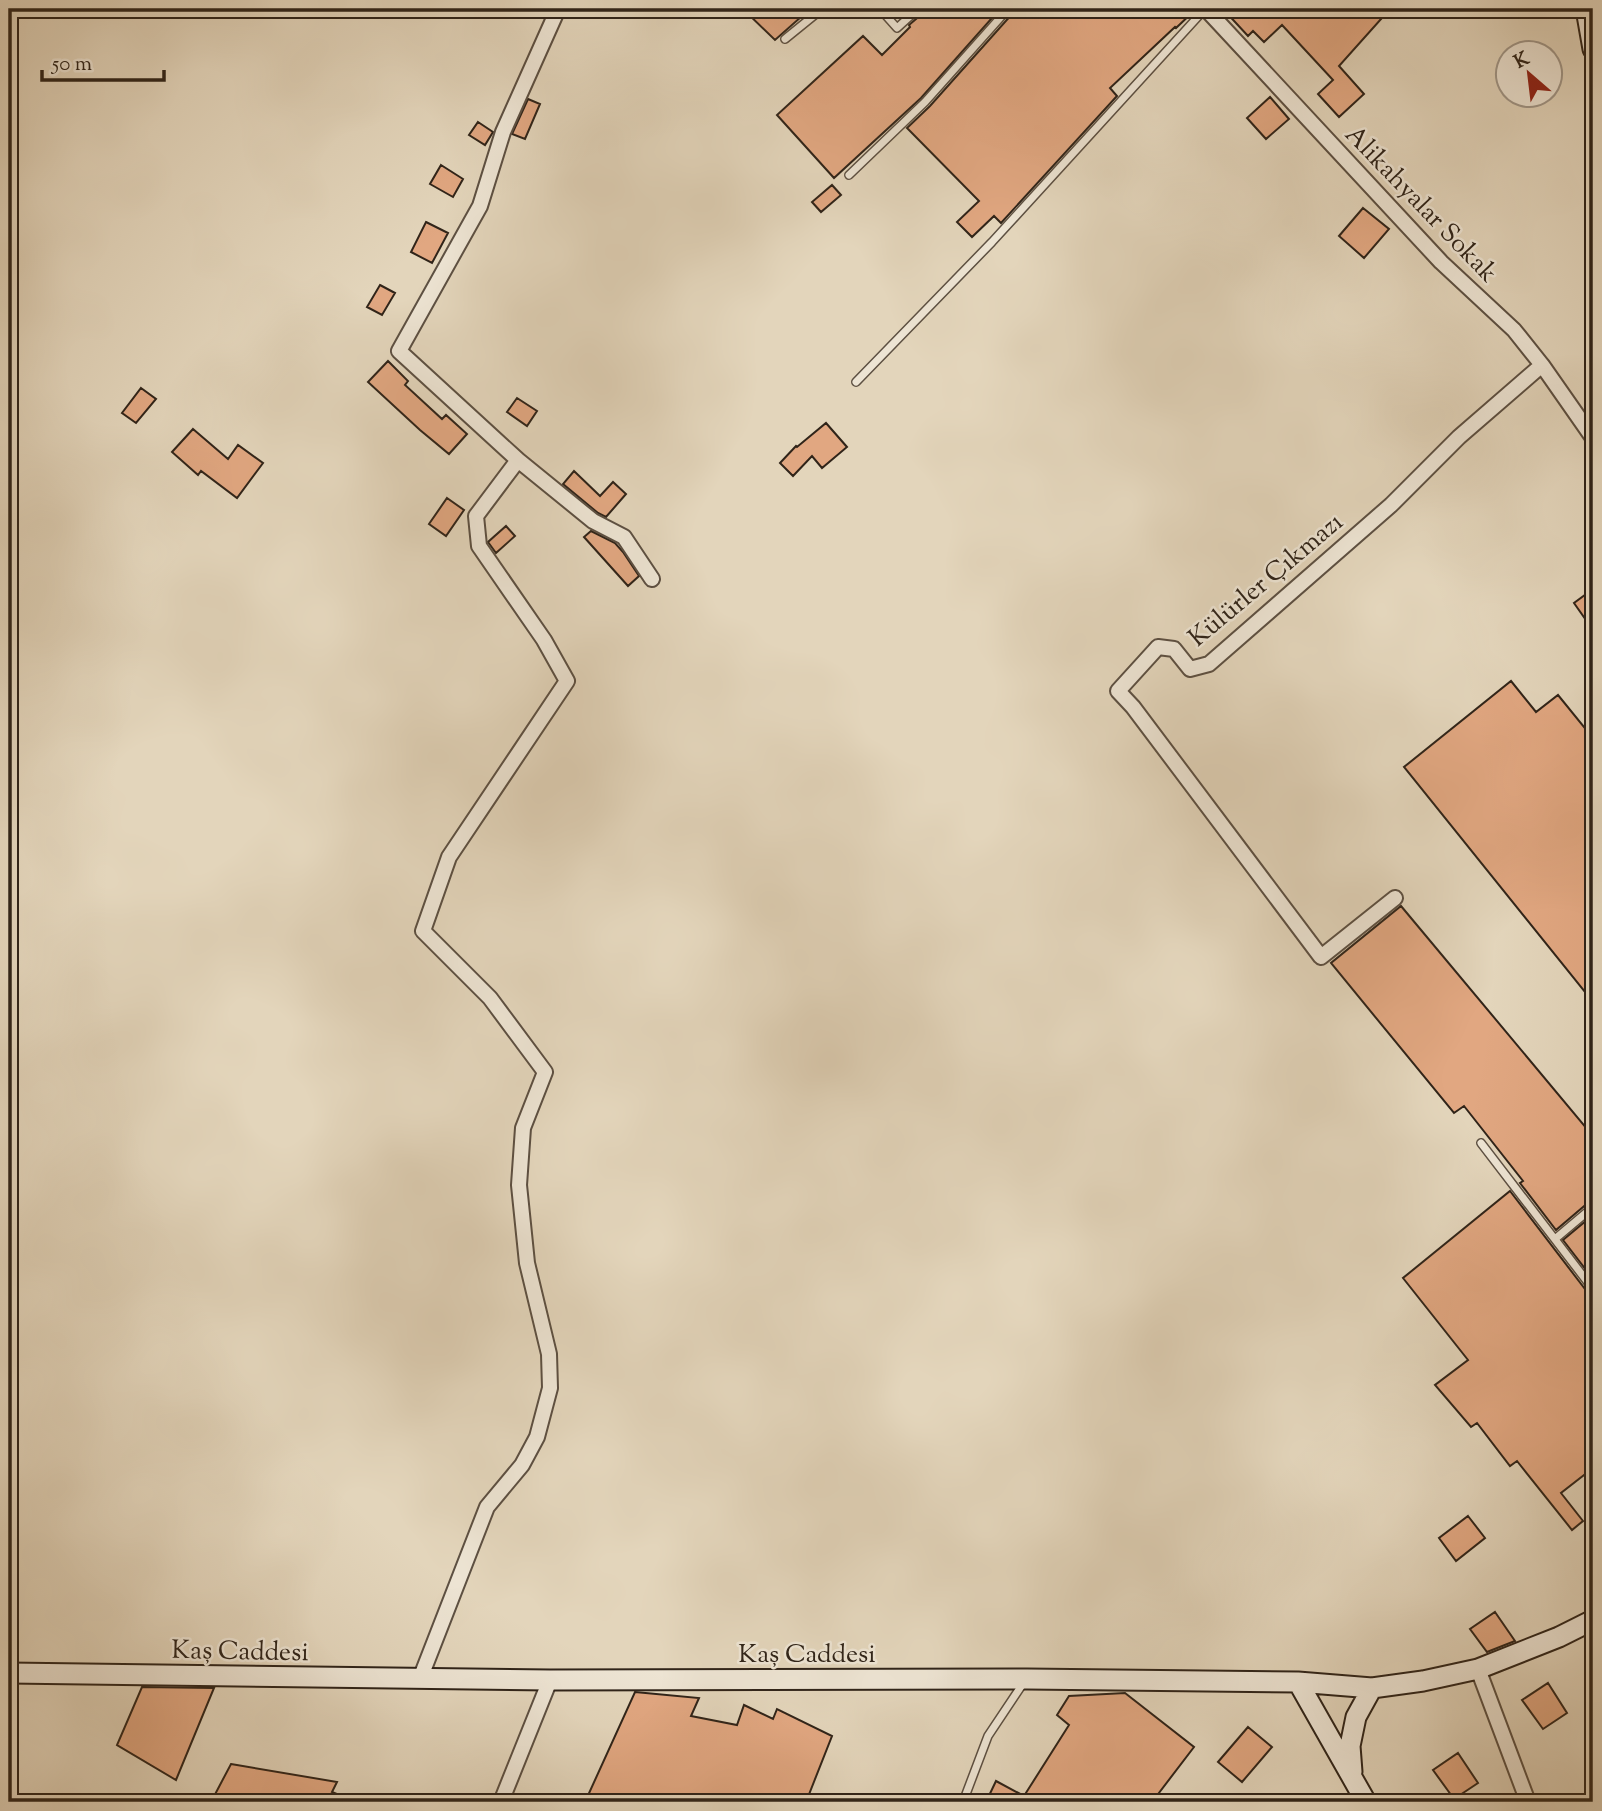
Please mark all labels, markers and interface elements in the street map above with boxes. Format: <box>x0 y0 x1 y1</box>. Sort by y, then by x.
scale bar <box>42 38 164 82</box>
north arrow <box>1494 38 1564 108</box>
text: K <box>1510 46 1535 76</box>
text: 50 m <box>51 50 92 80</box>
street label: Alikahyalar Sokak <box>1335 118 1505 292</box>
street label: Külürler Çıkmazı <box>1181 505 1352 657</box>
street label: Kaş Caddesi <box>171 1633 309 1672</box>
street label: Kaş Caddesi <box>738 1637 876 1674</box>

